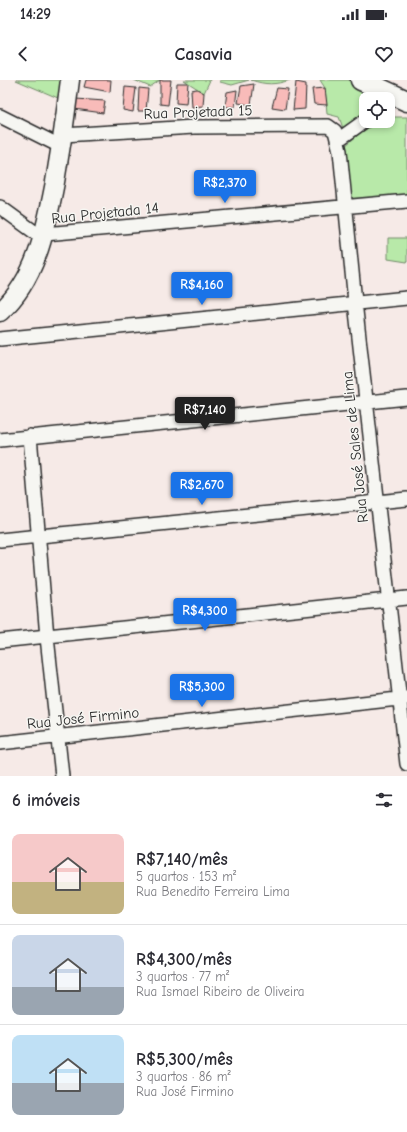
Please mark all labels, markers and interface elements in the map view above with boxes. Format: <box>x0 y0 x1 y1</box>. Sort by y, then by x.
text: 14:29 <box>20 5 51 23</box>
icon: back <box>12 43 34 65</box>
icon: heart <box>373 43 395 65</box>
text: Casavia <box>175 44 232 65</box>
map controls <box>359 92 395 128</box>
button: locate <box>359 92 395 128</box>
street label: Rua Projetada 15 <box>143 101 253 123</box>
pin: R$2,370 <box>188 170 262 204</box>
text: R$2,370 <box>203 175 247 190</box>
street label: Rua Projetada 14 <box>50 198 160 228</box>
pin: R$4,160 <box>165 272 239 306</box>
text: R$4,160 <box>180 277 224 292</box>
street label: Rua José Sales de Lima <box>338 370 372 524</box>
pin: R$7,140 <box>168 397 242 431</box>
text: R$7,140 <box>184 402 226 417</box>
pin: R$2,670 <box>165 472 239 506</box>
text: R$2,670 <box>180 477 224 492</box>
pin: R$4,300 <box>168 598 242 632</box>
text: R$4,300 <box>182 603 228 618</box>
pin: R$5,300 <box>165 674 239 708</box>
text: R$5,300 <box>179 679 225 694</box>
street label: Rua José Firmino <box>26 703 140 733</box>
icon: filters <box>373 789 395 811</box>
text: 6 imóveis <box>12 791 80 810</box>
icon: home <box>44 850 92 898</box>
text: R$7,140/mês <box>136 850 228 869</box>
text: 5 quartos · 153 m² <box>136 869 236 884</box>
text: Rua Benedito Ferreira Lima <box>136 884 290 899</box>
text: R$4,300/mês <box>136 950 232 969</box>
icon: home <box>44 951 92 999</box>
text: 3 quartos · 77 m² <box>136 969 229 984</box>
text: Rua Ismael Ribeiro de Oliveira <box>136 984 305 999</box>
text: R$5,300/mês <box>136 1050 233 1069</box>
icon: home <box>44 1051 92 1099</box>
text: 3 quartos · 86 m² <box>136 1069 231 1084</box>
text: Rua José Firmino <box>136 1084 234 1099</box>

